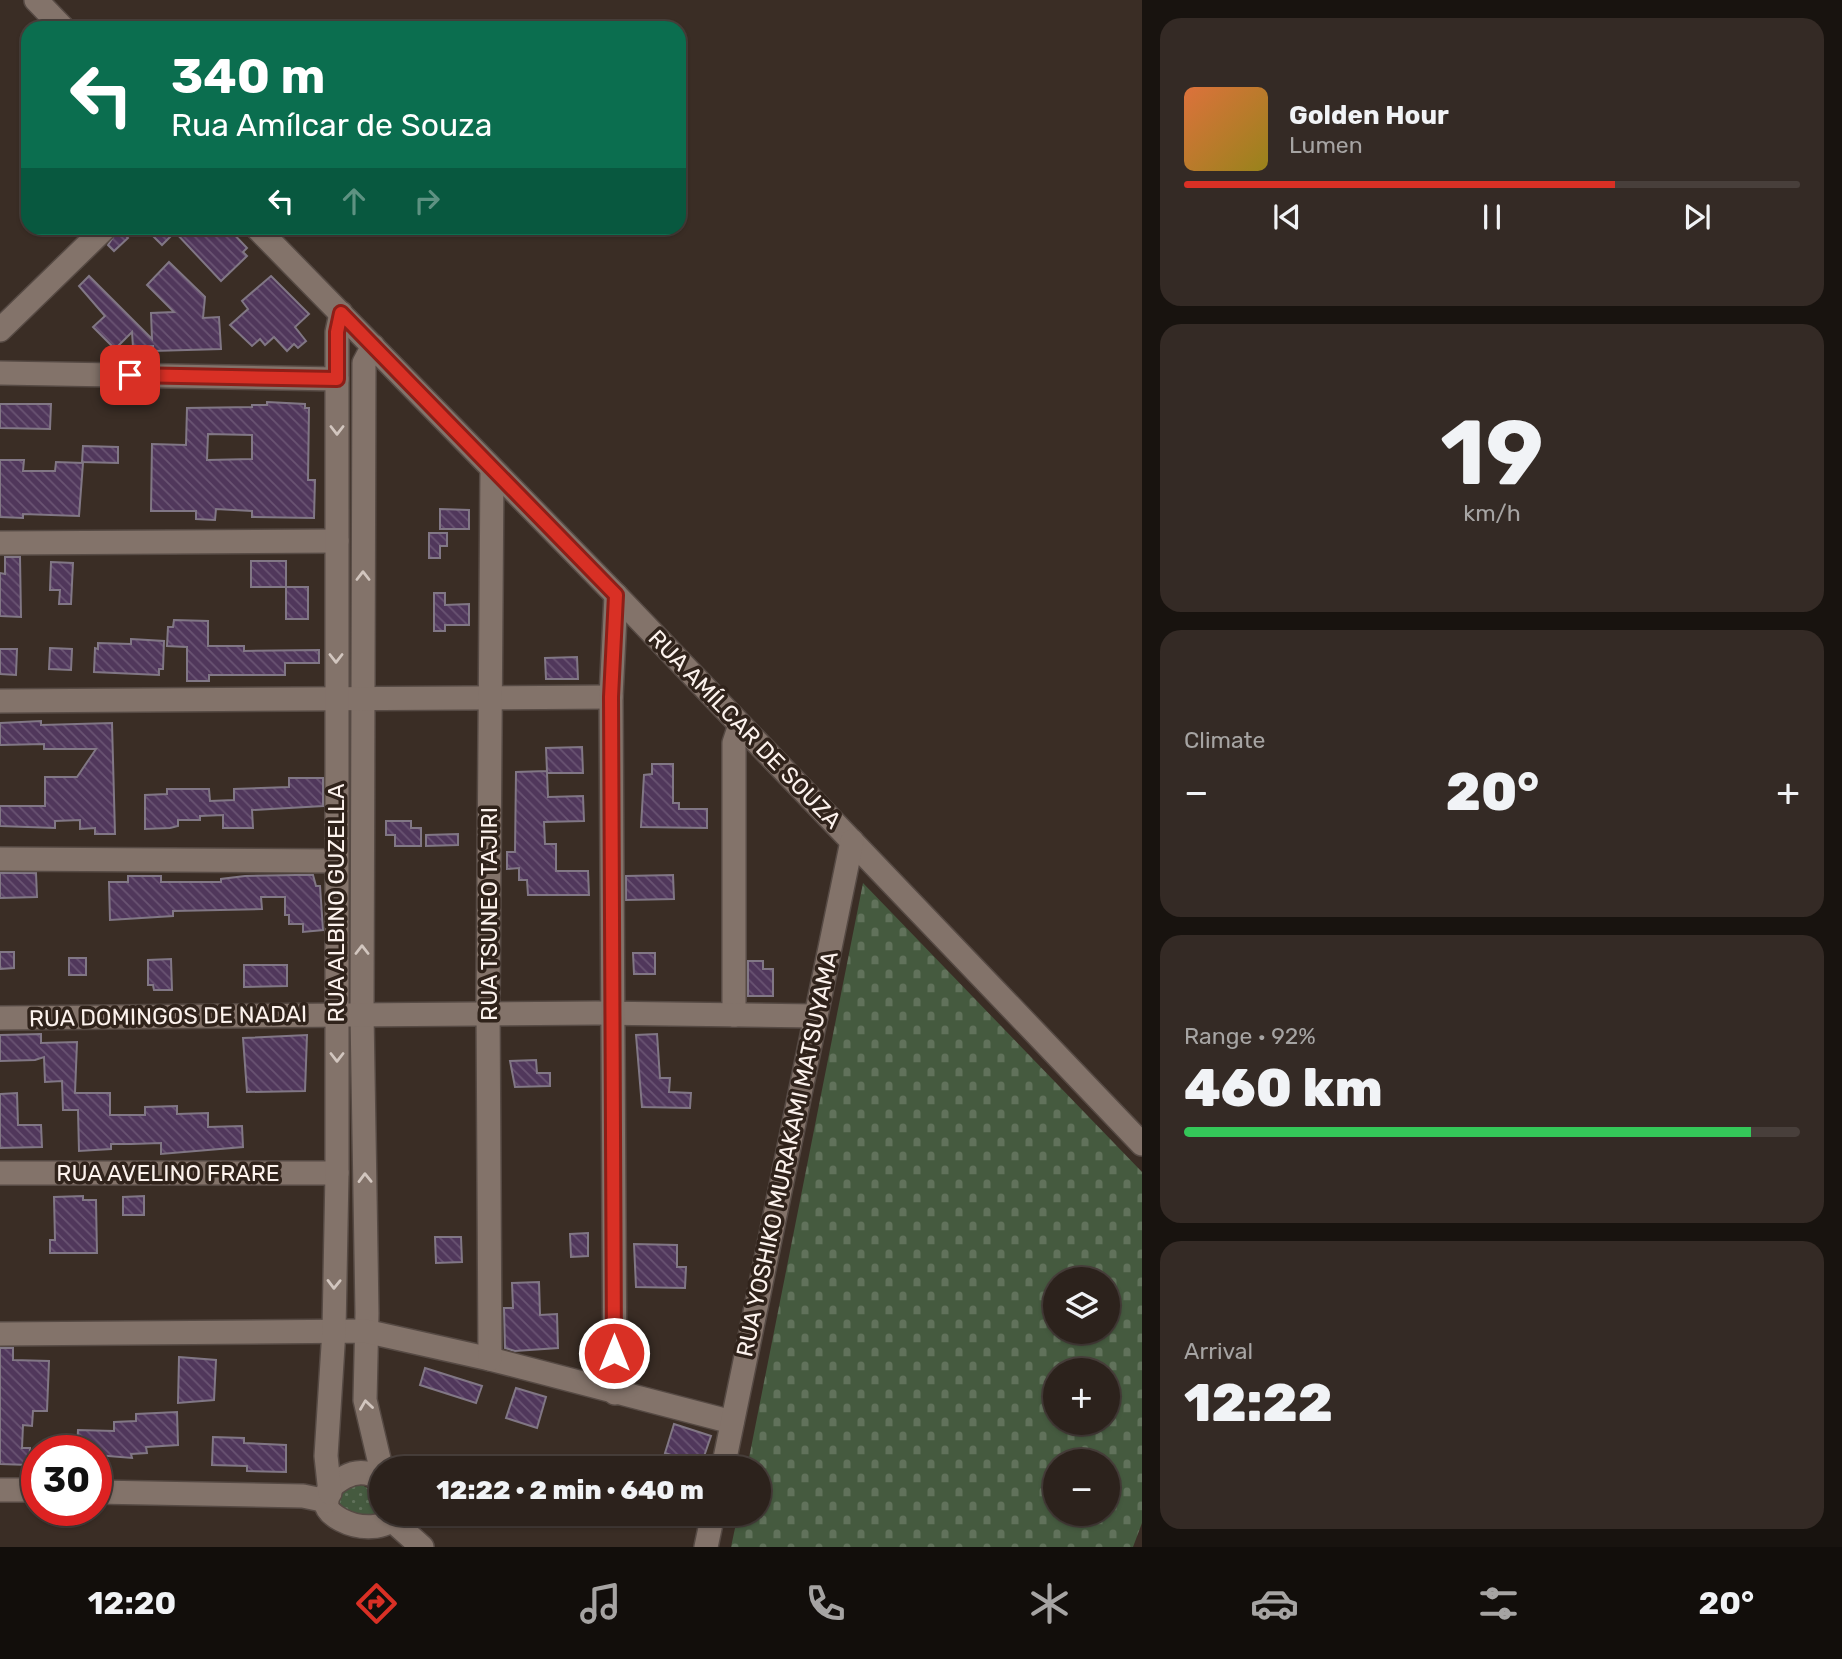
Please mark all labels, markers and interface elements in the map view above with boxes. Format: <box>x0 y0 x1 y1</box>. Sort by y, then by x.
text: 340 m <box>171 47 325 105</box>
icon: left <box>56 49 147 140</box>
text: Golden Hour <box>1289 100 1449 131</box>
text: Rua Amílcar de Souza <box>171 106 492 144</box>
text: Lumen <box>1289 131 1363 159</box>
icon: left <box>262 182 300 220</box>
icon: ahead <box>335 182 373 220</box>
icon: right <box>408 182 446 220</box>
icon: previous <box>1268 198 1306 236</box>
icon: pause <box>1473 198 1511 236</box>
icon: next <box>1678 198 1716 236</box>
pin <box>100 345 160 405</box>
icon: arrive <box>111 356 149 394</box>
text: 19 <box>1440 399 1544 507</box>
one-way arrow <box>329 426 345 436</box>
text: km/h <box>1463 499 1521 527</box>
one-way arrow <box>355 570 371 581</box>
street label: RUA AMÍLCAR DE SOUZA <box>643 624 847 834</box>
one-way arrow <box>328 653 344 664</box>
text: Climate <box>1184 726 1265 754</box>
text: 20° <box>1446 761 1539 823</box>
text: − <box>1184 769 1209 815</box>
text: + <box>1776 769 1800 815</box>
street label: RUA ALBINO GUZELLA <box>322 784 350 1022</box>
street label: RUA TSUNEO TAJIRI <box>475 807 503 1021</box>
one-way arrow <box>354 945 370 955</box>
street label: RUA YOSHIKO MURAKAMI MATSUYAMA <box>730 949 844 1359</box>
street label: RUA DOMINGOS DE NADAI <box>29 1000 307 1032</box>
text: Range · 92% <box>1184 1022 1316 1050</box>
one-way arrow <box>329 1052 345 1063</box>
text: 460 km <box>1184 1057 1383 1119</box>
street label: RUA AVELINO FRARE <box>56 1159 280 1187</box>
one-way arrow <box>357 1172 372 1183</box>
map controls <box>1043 1267 1120 1526</box>
button: layers <box>1043 1267 1120 1344</box>
one-way arrow <box>327 1279 342 1290</box>
position arrow <box>577 1316 651 1390</box>
text: Arrival <box>1184 1337 1253 1365</box>
button: + <box>1043 1358 1120 1435</box>
text: 12:22 <box>1184 1372 1333 1434</box>
one-way arrow <box>359 1399 374 1411</box>
speed limit sign: 30 <box>21 1435 112 1526</box>
button: − <box>1043 1449 1120 1526</box>
text: 12:22 · 2 min · 640 m <box>436 1475 704 1506</box>
icon: directions <box>352 1579 401 1628</box>
icon: music <box>576 1579 625 1628</box>
icon: phone <box>801 1579 850 1628</box>
icon: climate <box>1025 1579 1074 1628</box>
icon: car <box>1250 1579 1299 1628</box>
icon: filters <box>1474 1579 1523 1628</box>
text: 12:20 <box>88 1584 176 1622</box>
text: 20° <box>1699 1584 1754 1622</box>

